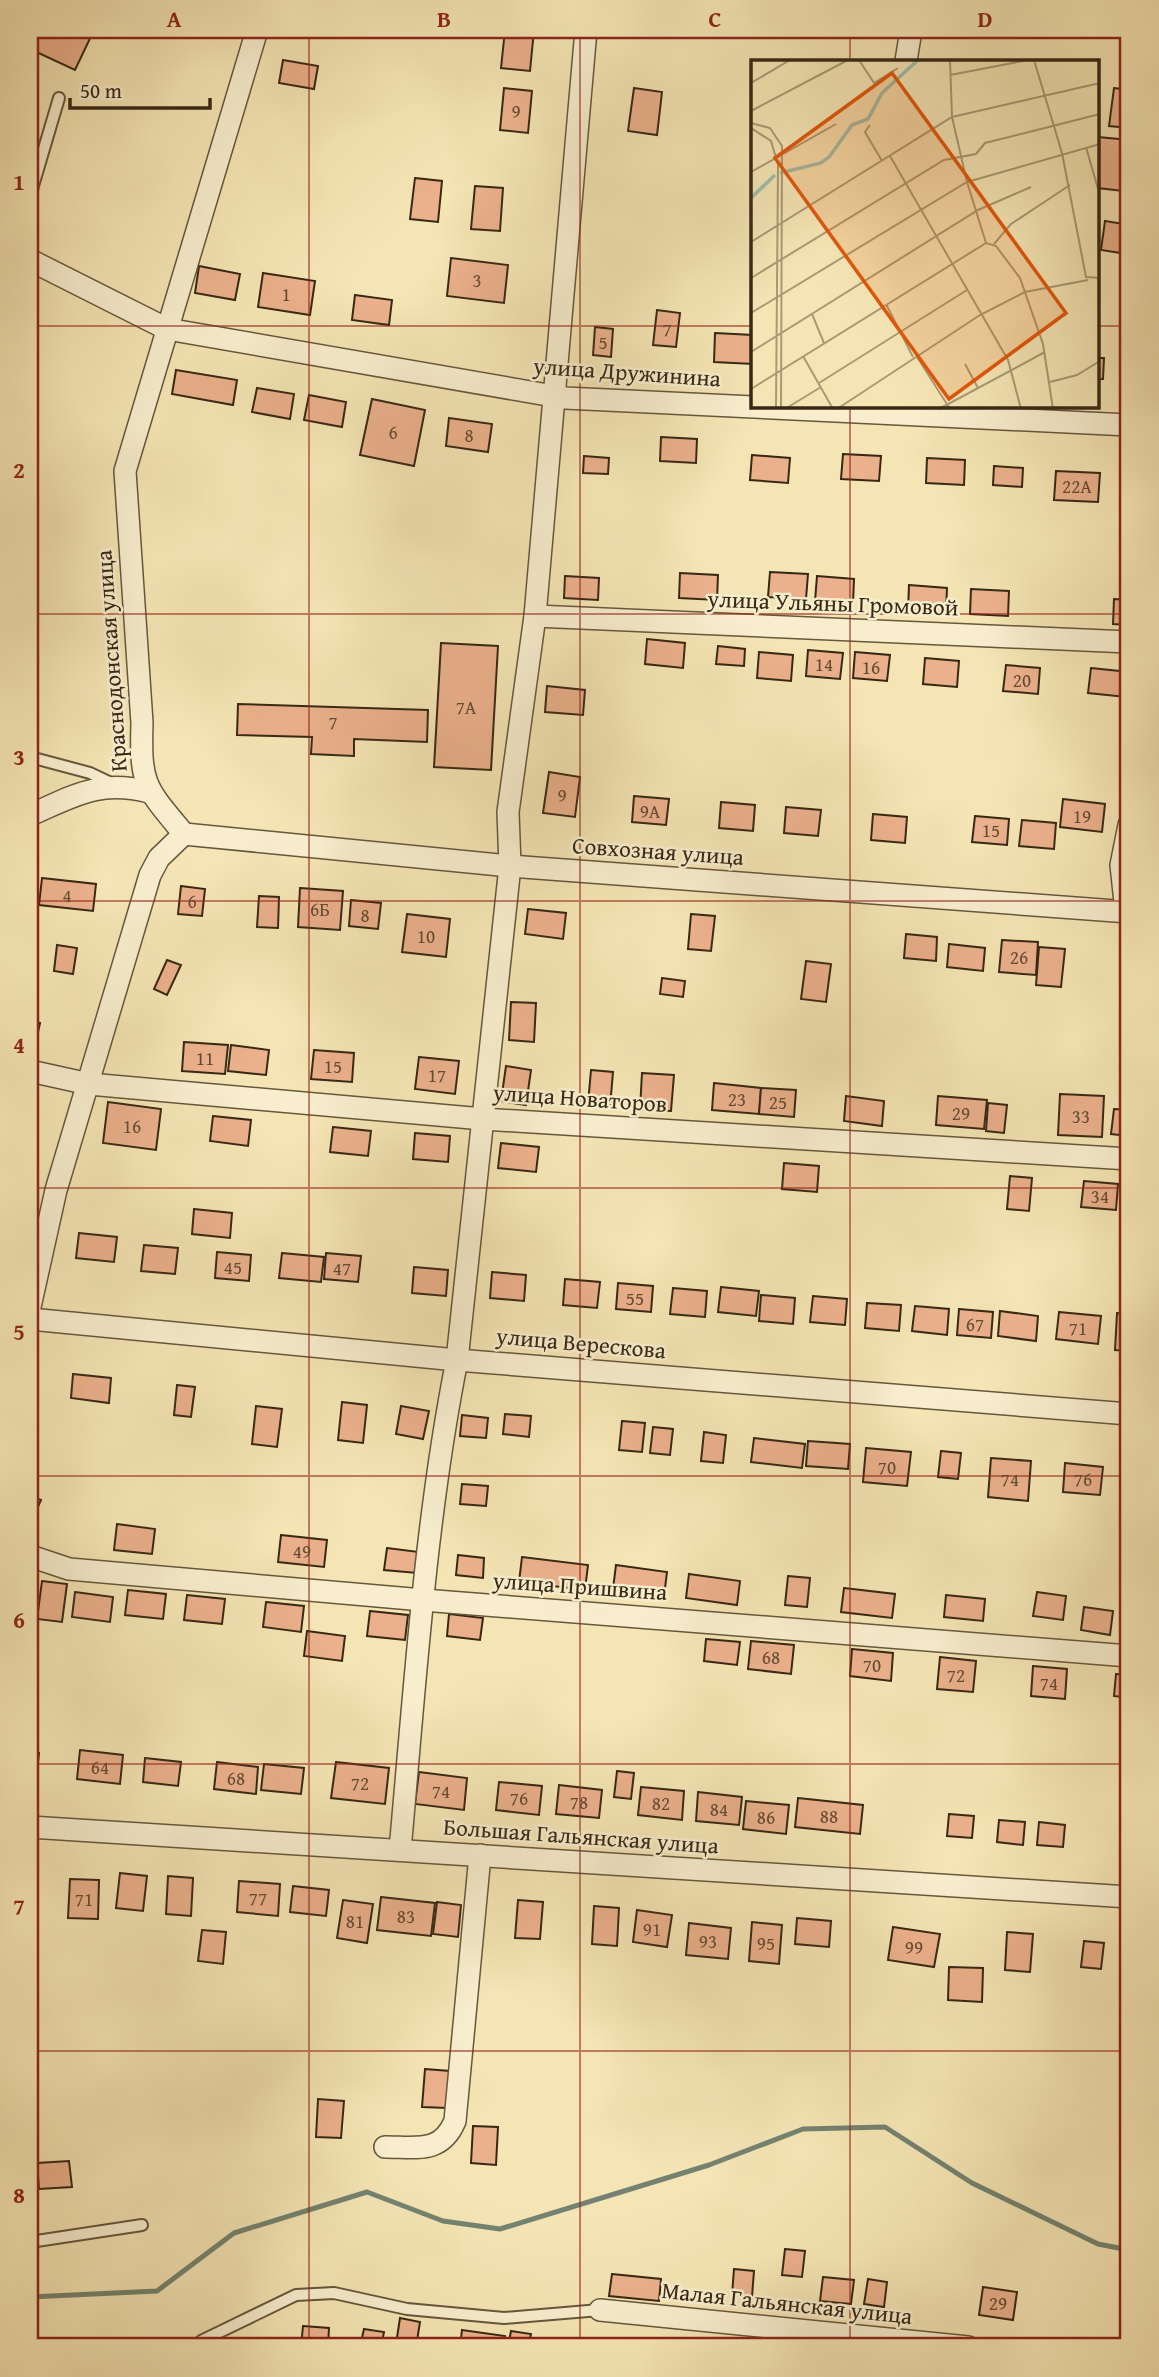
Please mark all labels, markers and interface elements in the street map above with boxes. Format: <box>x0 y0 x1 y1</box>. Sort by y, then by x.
text: A <box>167 2 182 35</box>
text: B <box>437 2 451 35</box>
text: C <box>708 2 722 35</box>
text: D <box>978 2 993 35</box>
inset map <box>751 60 1100 408</box>
scale bar <box>70 66 210 110</box>
text: 50 m <box>80 75 122 106</box>
house number: 9 <box>511 97 521 125</box>
text: 1 <box>13 165 25 198</box>
house number: 3 <box>472 266 482 294</box>
house number: 1 <box>281 280 291 308</box>
house number: 7 <box>662 315 672 343</box>
house number: 5 <box>598 328 608 356</box>
street label: улица Дружинина <box>531 348 722 395</box>
house number: 6 <box>388 418 398 446</box>
house number: 8 <box>464 421 474 449</box>
text: 2 <box>13 453 25 486</box>
house number: 22А <box>1062 472 1092 500</box>
street label: Краснодонская улица <box>86 549 135 773</box>
street label: улица Ульяны Громовой <box>706 582 959 623</box>
house number: 14 <box>815 650 833 678</box>
house number: 16 <box>862 653 880 681</box>
house number: 20 <box>1013 666 1031 694</box>
house number: 7А <box>456 693 477 721</box>
house number: 7 <box>328 708 338 736</box>
text: 3 <box>13 740 25 773</box>
house number: 9 <box>557 781 567 809</box>
house number: 9А <box>640 797 661 825</box>
house number: 19 <box>1073 802 1091 830</box>
house number: 15 <box>982 816 1000 844</box>
street label: Совхозная улица <box>571 828 745 873</box>
house number: 4 <box>62 881 72 909</box>
house number: 6 <box>187 887 197 915</box>
house number: 6Б <box>310 895 330 923</box>
house number: 8 <box>360 901 370 929</box>
house number: 10 <box>417 922 435 950</box>
house number: 26 <box>1010 943 1028 971</box>
text: 4 <box>13 1028 25 1061</box>
house number: 11 <box>196 1044 214 1072</box>
house number: 15 <box>324 1052 342 1080</box>
house number: 17 <box>428 1061 446 1089</box>
street label: улица Новаторов <box>491 1075 668 1120</box>
house number: 23 <box>728 1085 746 1113</box>
house number: 25 <box>769 1088 787 1116</box>
house number: 29 <box>952 1099 970 1127</box>
house number: 33 <box>1072 1102 1090 1130</box>
house number: 16 <box>123 1112 141 1140</box>
house number: 34 <box>1091 1182 1109 1210</box>
house number: 45 <box>224 1253 242 1281</box>
house number: 47 <box>333 1254 351 1282</box>
house number: 55 <box>626 1284 644 1312</box>
house number: 67 <box>966 1310 984 1338</box>
house number: 71 <box>1069 1314 1087 1342</box>
text: 5 <box>13 1315 25 1348</box>
street label: улица Верескова <box>494 1319 667 1366</box>
house number: 70 <box>878 1453 896 1481</box>
house number: 74 <box>1001 1465 1019 1493</box>
house number: 76 <box>1074 1465 1092 1493</box>
house number: 49 <box>293 1537 311 1565</box>
street label: улица Пришвина <box>491 1563 668 1608</box>
text: 6 <box>13 1603 25 1636</box>
house number: 68 <box>762 1643 780 1671</box>
house number: 70 <box>863 1651 881 1679</box>
house number: 72 <box>947 1661 965 1689</box>
house number: 74 <box>1040 1669 1058 1697</box>
house number: 64 <box>91 1753 109 1781</box>
house number: 68 <box>227 1764 245 1792</box>
house number: 72 <box>351 1769 369 1797</box>
house number: 74 <box>432 1777 450 1805</box>
house number: 76 <box>510 1784 528 1812</box>
house number: 78 <box>570 1788 588 1816</box>
house number: 82 <box>652 1789 670 1817</box>
house number: 84 <box>710 1795 728 1823</box>
house number: 88 <box>820 1802 838 1830</box>
house number: 86 <box>757 1803 775 1831</box>
street label: Большая Гальянская улица <box>442 1809 720 1862</box>
house number: 77 <box>249 1884 267 1912</box>
house number: 71 <box>75 1885 93 1913</box>
text: 7 <box>13 1890 25 1923</box>
house number: 83 <box>397 1902 415 1930</box>
house number: 81 <box>346 1907 364 1935</box>
house number: 91 <box>643 1915 661 1943</box>
house number: 93 <box>699 1927 717 1955</box>
house number: 95 <box>757 1929 775 1957</box>
house number: 99 <box>905 1933 923 1961</box>
text: 8 <box>13 2178 25 2211</box>
street label: Малая Гальянская улица <box>660 2273 914 2332</box>
house number: 29 <box>989 2289 1007 2317</box>

